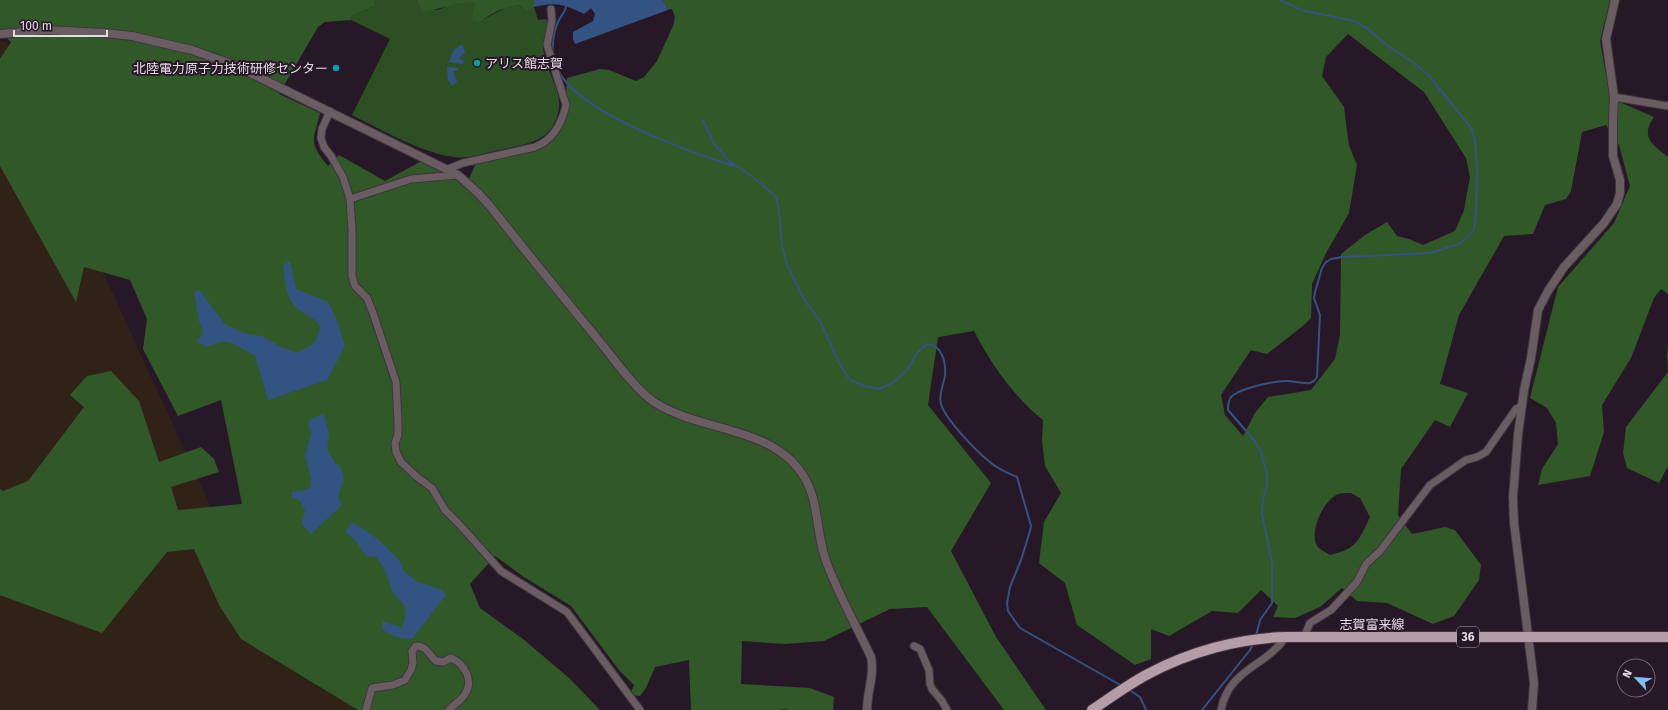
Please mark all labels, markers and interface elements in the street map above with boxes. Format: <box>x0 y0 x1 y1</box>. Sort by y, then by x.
scale bar <box>14 12 107 38</box>
text: 100 m <box>20 19 52 33</box>
place label: アリス館志賀 <box>485 56 563 71</box>
marker: アリス館志賀 <box>472 58 482 68</box>
place label: 北陸電力原子力技術研修センター <box>133 61 328 76</box>
marker: 北陸電力原子力技術研修センター <box>331 63 341 73</box>
street label: 志賀富来線 <box>1339 617 1405 632</box>
road number: 36 <box>1457 627 1479 647</box>
north arrow <box>1616 658 1656 698</box>
text: N <box>1620 668 1635 680</box>

